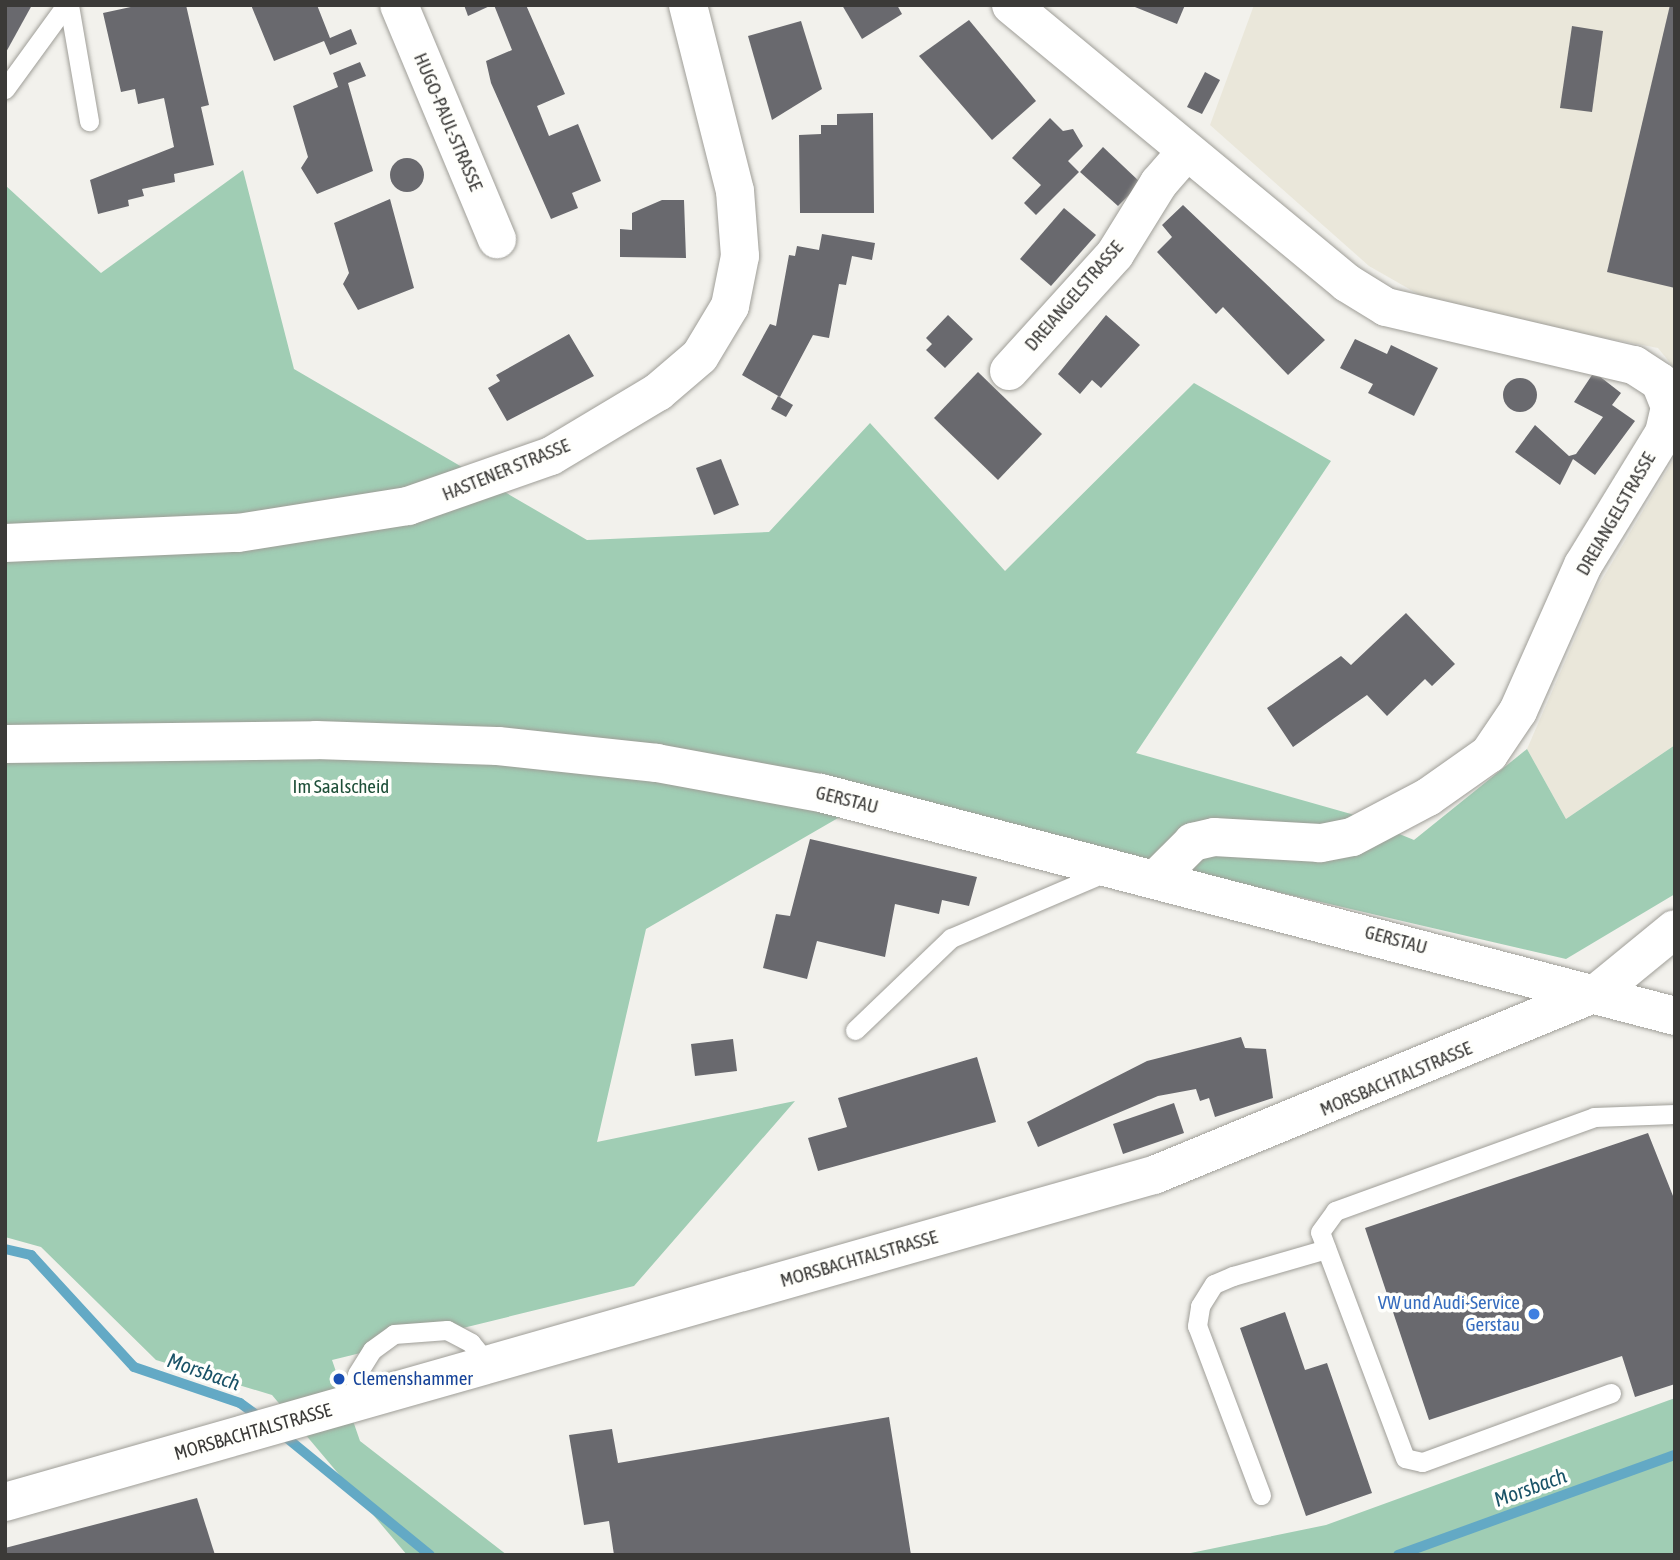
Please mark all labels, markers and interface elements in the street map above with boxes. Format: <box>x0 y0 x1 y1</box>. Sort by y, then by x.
street label: HUGO-PAUL-STRASSE <box>409 50 487 194</box>
street label: DREIANGELSTRASSE <box>1020 236 1128 356</box>
street label: HASTENER STRASSE <box>439 434 573 506</box>
street label: DREIANGELSTRASSE <box>1572 448 1660 580</box>
park label: Im Saalscheid <box>293 776 389 798</box>
street label: GERSTAU <box>813 781 881 819</box>
street label: GERSTAU <box>1362 921 1430 959</box>
street label: MORSBACHTALSTRASSE <box>1317 1037 1475 1121</box>
street label: MORSBACHTALSTRASSE <box>778 1226 940 1292</box>
place label: VW und Audi-Service Gerstau <box>1378 1292 1520 1336</box>
marker: VW und Audi-Service Gerstau <box>1526 1306 1542 1322</box>
water label: Morsbach <box>164 1347 244 1395</box>
place label: Clemenshammer <box>353 1368 473 1390</box>
marker: Clemenshammer <box>331 1371 347 1387</box>
street label: MORSBACHTALSTRASSE <box>172 1399 334 1465</box>
water label: Morsbach <box>1490 1462 1570 1512</box>

